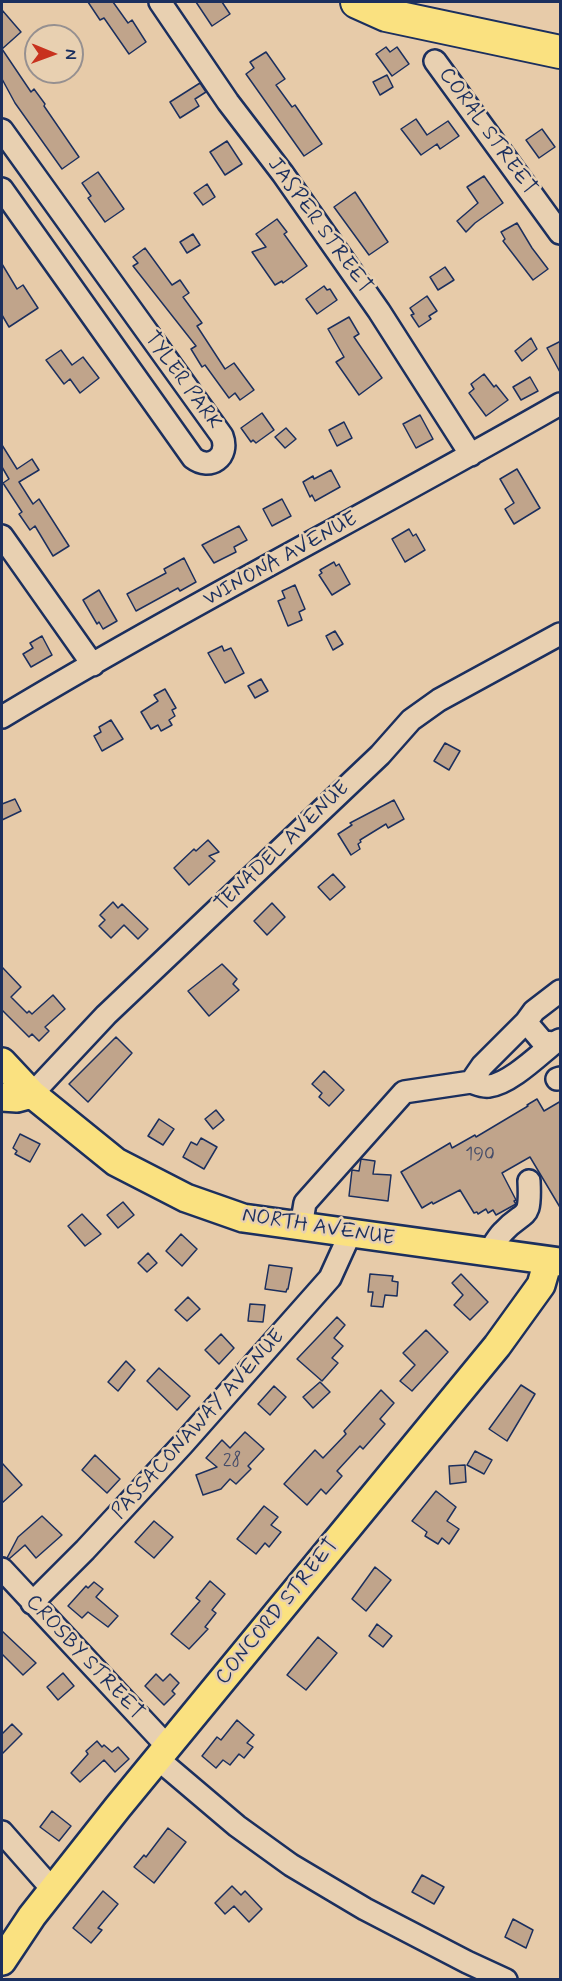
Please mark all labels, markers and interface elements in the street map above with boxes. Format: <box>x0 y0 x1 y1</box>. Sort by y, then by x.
north arrow <box>24 24 84 84</box>
text: N <box>60 49 81 60</box>
street label: CORAL STREET <box>432 63 542 201</box>
street label: JASPER STREET <box>261 153 377 299</box>
street label: TYLER PARK <box>138 327 226 435</box>
street label: WINONA AVENUE <box>200 507 362 613</box>
street label: TENADEL AVENUE <box>210 776 356 918</box>
house number: 190 <box>465 1144 495 1166</box>
street label: NORTH AVENUE <box>240 1204 396 1252</box>
street label: PASSACONAWAY AVENUE <box>107 1325 291 1525</box>
house number: 28 <box>223 1450 241 1472</box>
street label: CONCORD STREET <box>211 1534 345 1690</box>
street label: CROSBY STREET <box>19 1590 149 1726</box>

